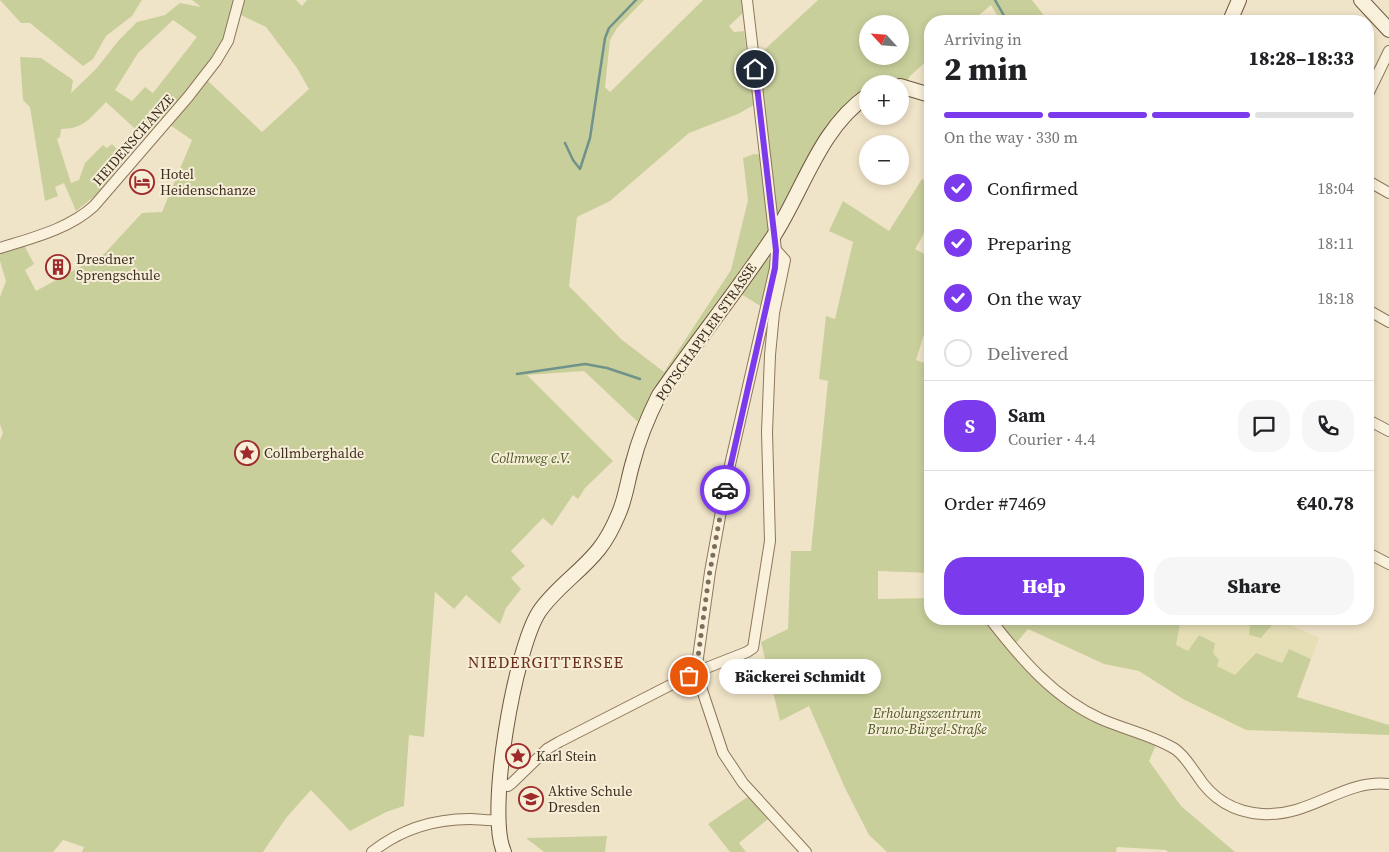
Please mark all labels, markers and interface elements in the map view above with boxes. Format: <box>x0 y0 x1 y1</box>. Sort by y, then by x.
north arrow <box>859 15 909 65</box>
map controls <box>859 15 909 185</box>
text: Arriving in <box>944 28 1022 50</box>
text: 18:28–18:33 <box>1249 45 1354 71</box>
text: 2 min <box>944 47 1027 91</box>
pin <box>734 48 776 90</box>
icon: home <box>741 55 769 83</box>
button: + <box>859 75 909 125</box>
street label: HEIDENSCHANZE <box>88 90 178 190</box>
text: On the way · 330 m <box>944 126 1078 148</box>
button: − <box>859 135 909 185</box>
place label: Hotel Heidenschanze <box>160 164 256 200</box>
hotel icon: Hotel Heidenschanze <box>129 169 155 195</box>
icon: check <box>944 174 972 202</box>
text: Confirmed <box>987 175 1078 201</box>
text: 18:04 <box>1317 177 1354 199</box>
icon: check <box>944 229 972 257</box>
text: Preparing <box>987 230 1071 256</box>
text: 18:11 <box>1317 232 1354 254</box>
place label: Dresdner Sprengschule <box>76 249 160 285</box>
building icon: Dresdner Sprengschule <box>45 254 71 280</box>
street label: POTSCHAPPLER STRASSE <box>651 259 761 405</box>
icon: check <box>944 284 972 312</box>
text: On the way <box>987 285 1082 311</box>
text: 18:18 <box>1317 287 1354 309</box>
text: Delivered <box>987 340 1068 366</box>
button: chat <box>1238 400 1290 452</box>
button: phone <box>1302 400 1354 452</box>
text: Sam <box>1008 402 1046 428</box>
text: S <box>965 413 975 439</box>
text: Courier · 4.4 <box>1008 428 1096 450</box>
place icon: Collmberghalde <box>234 440 260 466</box>
place label: Collmberghalde <box>264 443 364 463</box>
park label: Collmweg e.V. <box>491 448 571 468</box>
courier <box>700 465 750 515</box>
icon: car <box>711 476 739 504</box>
text: Order #7469 <box>944 490 1046 516</box>
text: €40.78 <box>1297 490 1354 516</box>
button: Help <box>944 557 1144 615</box>
button: Share <box>1154 557 1354 615</box>
district label: NIEDERGITTERSEE <box>468 651 624 673</box>
pin <box>668 655 710 697</box>
callout: Bäckerei Schmidt <box>719 658 882 694</box>
icon: bag <box>675 662 703 690</box>
text: Bäckerei Schmidt <box>735 665 865 687</box>
park label: Erholungszentrum Bruno-Bürgel-Straße <box>866 703 987 739</box>
place icon: Karl Stein <box>505 743 531 769</box>
place label: Karl Stein <box>536 746 597 766</box>
place label: Aktive Schule Dresden <box>548 781 632 817</box>
school or university icon: Aktive Schule Dresden <box>518 786 544 812</box>

